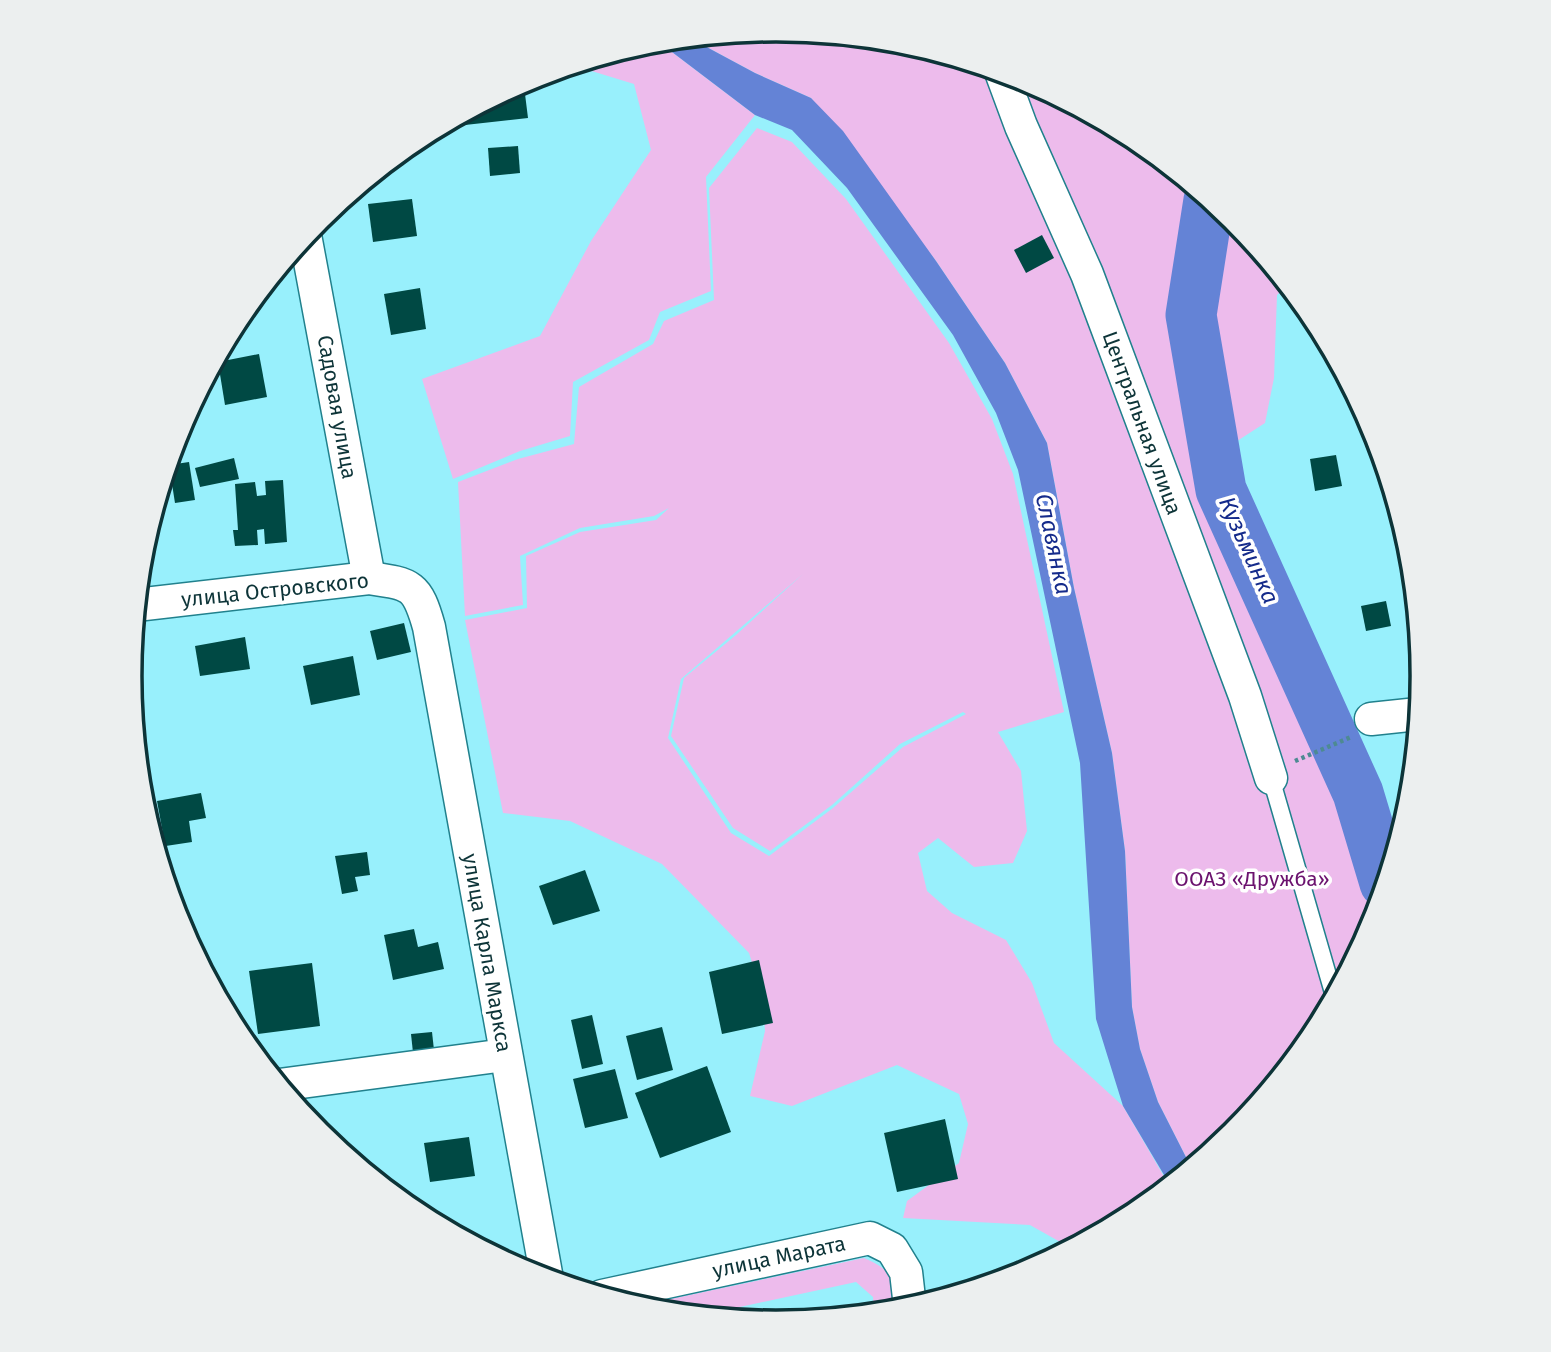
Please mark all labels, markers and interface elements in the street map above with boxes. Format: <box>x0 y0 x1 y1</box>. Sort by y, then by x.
street label: Центральная улица <box>1097 328 1187 518</box>
street label: Садовая улица <box>312 333 362 481</box>
water label: Славянка <box>1030 491 1078 597</box>
water label: Кузьминка <box>1213 492 1285 608</box>
street label: улица Островского <box>180 567 370 613</box>
street label: улица Карла Маркса <box>457 852 517 1054</box>
park label: ООАЗ «Дружба» <box>1174 866 1330 892</box>
street label: улица Марата <box>710 1230 848 1284</box>

